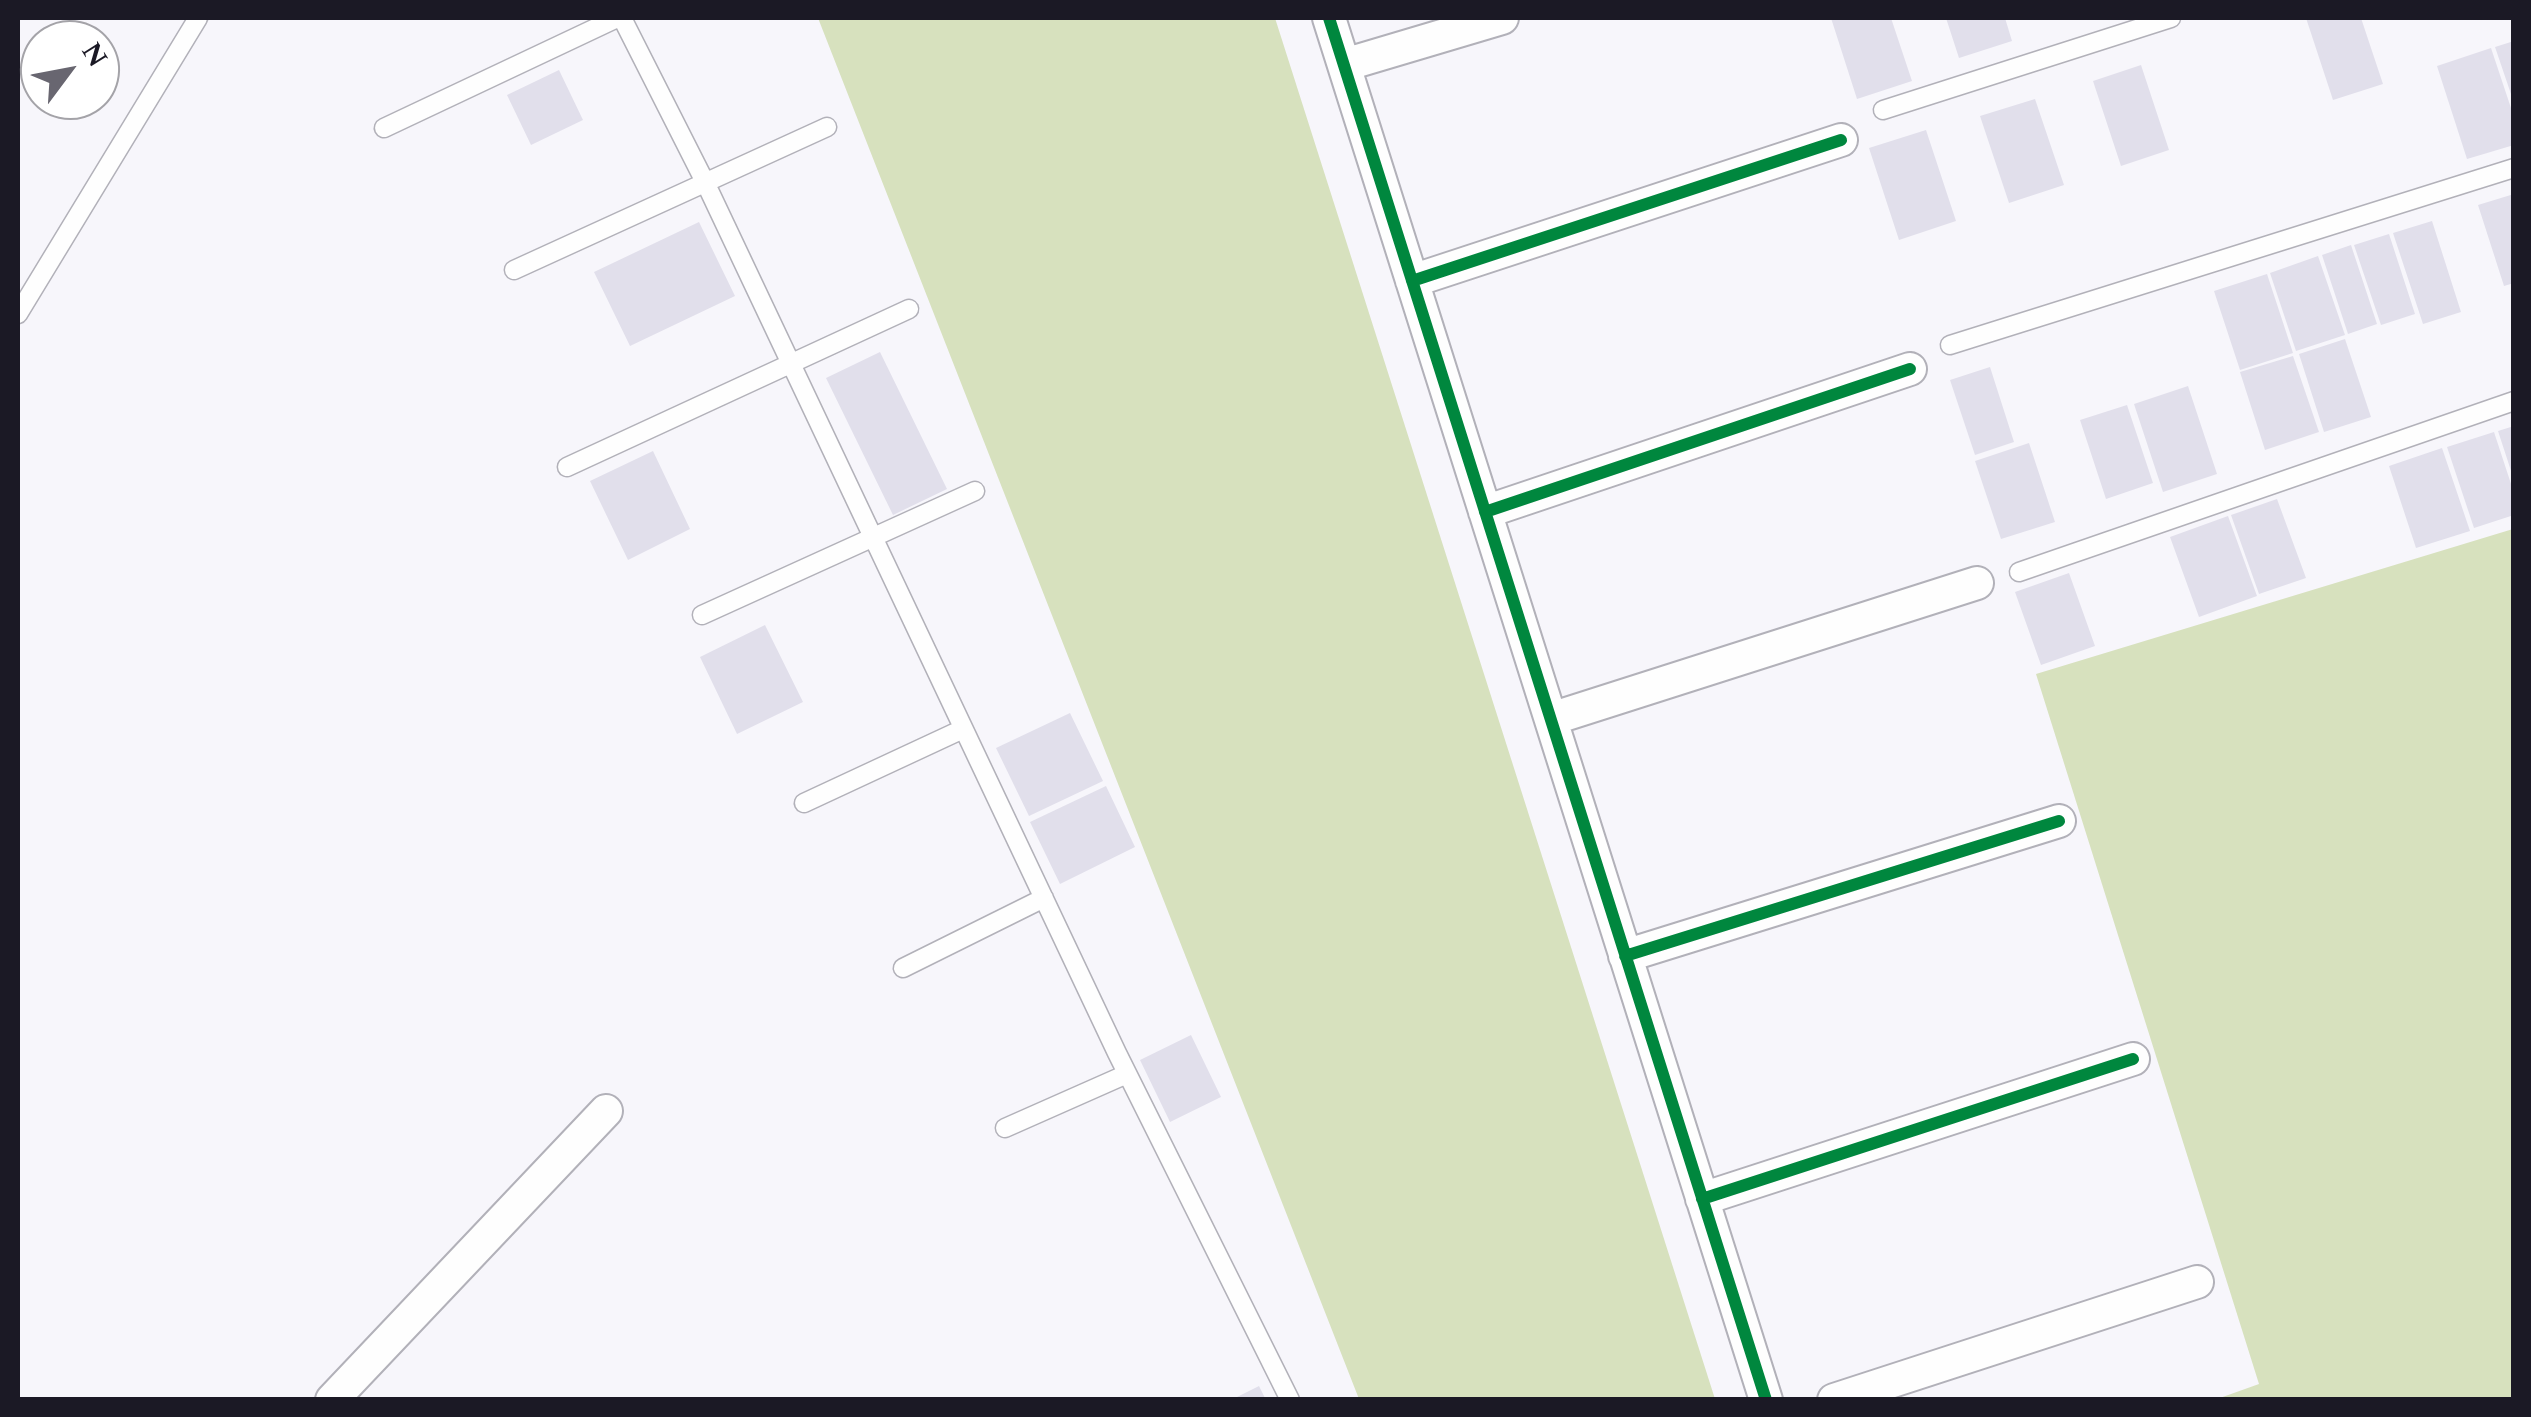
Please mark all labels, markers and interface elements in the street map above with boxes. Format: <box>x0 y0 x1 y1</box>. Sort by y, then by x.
north arrow <box>20 20 120 120</box>
text: N <box>70 34 118 76</box>

